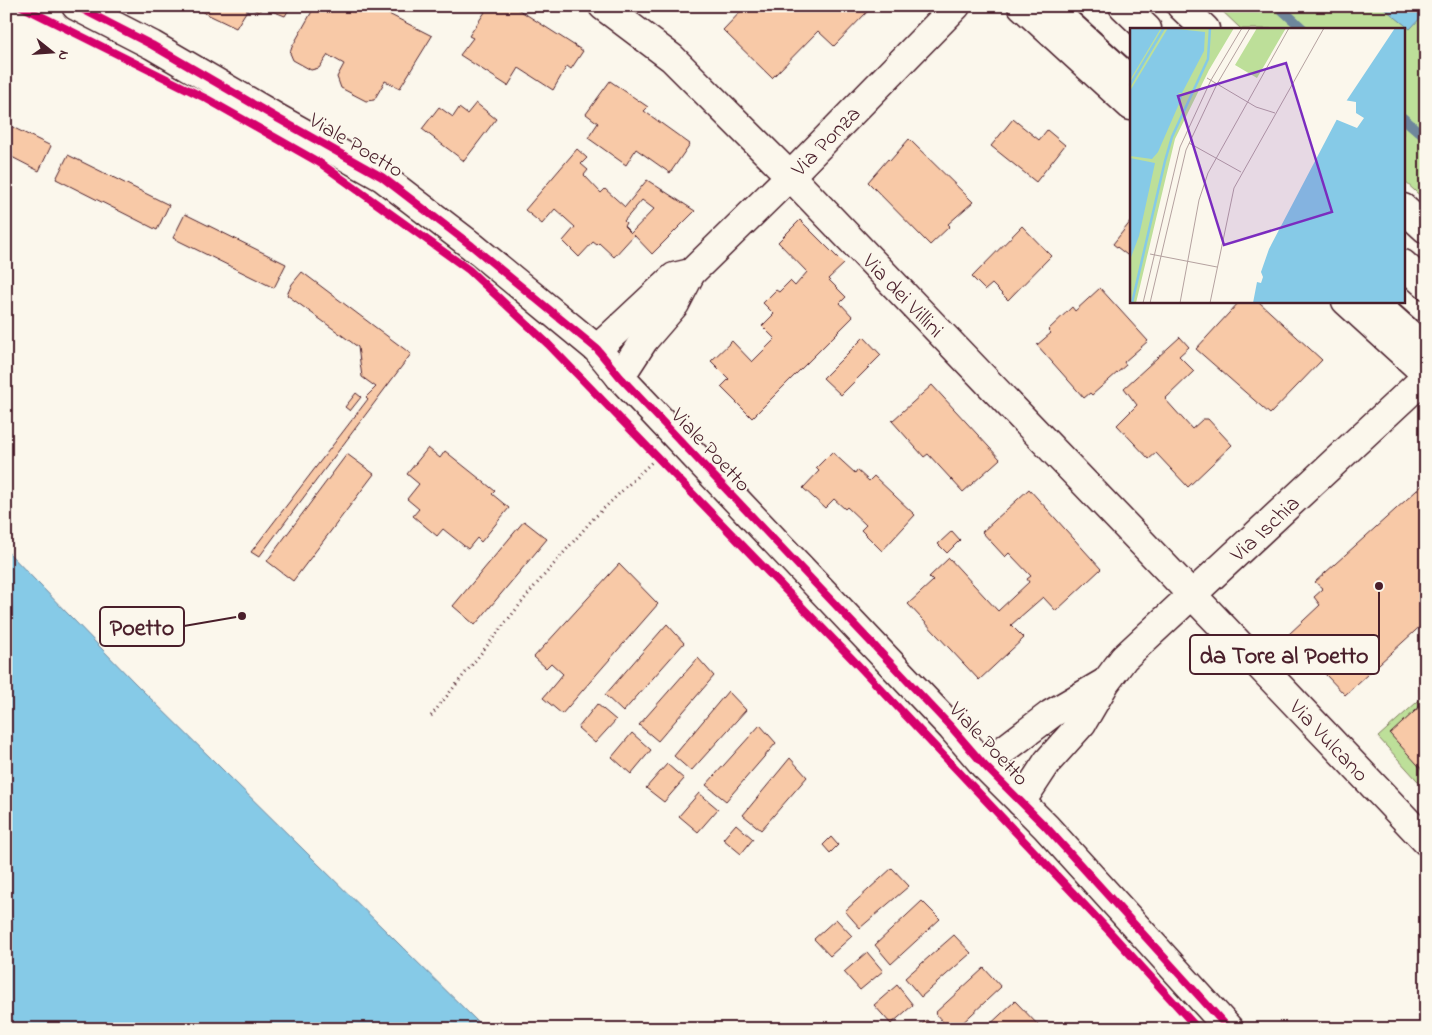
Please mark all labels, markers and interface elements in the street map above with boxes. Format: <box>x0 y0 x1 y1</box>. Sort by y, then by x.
north arrow <box>28 28 78 78</box>
inset map <box>1130 28 1404 302</box>
text: N <box>52 48 74 63</box>
street label: Via Ponza <box>784 100 869 186</box>
street label: Viale Poetto <box>301 105 409 187</box>
street label: Via dei Villini <box>853 247 950 346</box>
street label: Viale Poetto <box>662 401 757 500</box>
street label: Via Ischia <box>1223 489 1308 571</box>
callout: Poetto <box>100 607 184 646</box>
text: Poetto <box>110 612 174 647</box>
callout: da Tore al Poetto <box>1190 635 1379 674</box>
text: da Tore al Poetto <box>1199 640 1369 675</box>
street label: Via Vulcano <box>1280 693 1375 790</box>
street label: Viale Poetto <box>940 695 1035 794</box>

